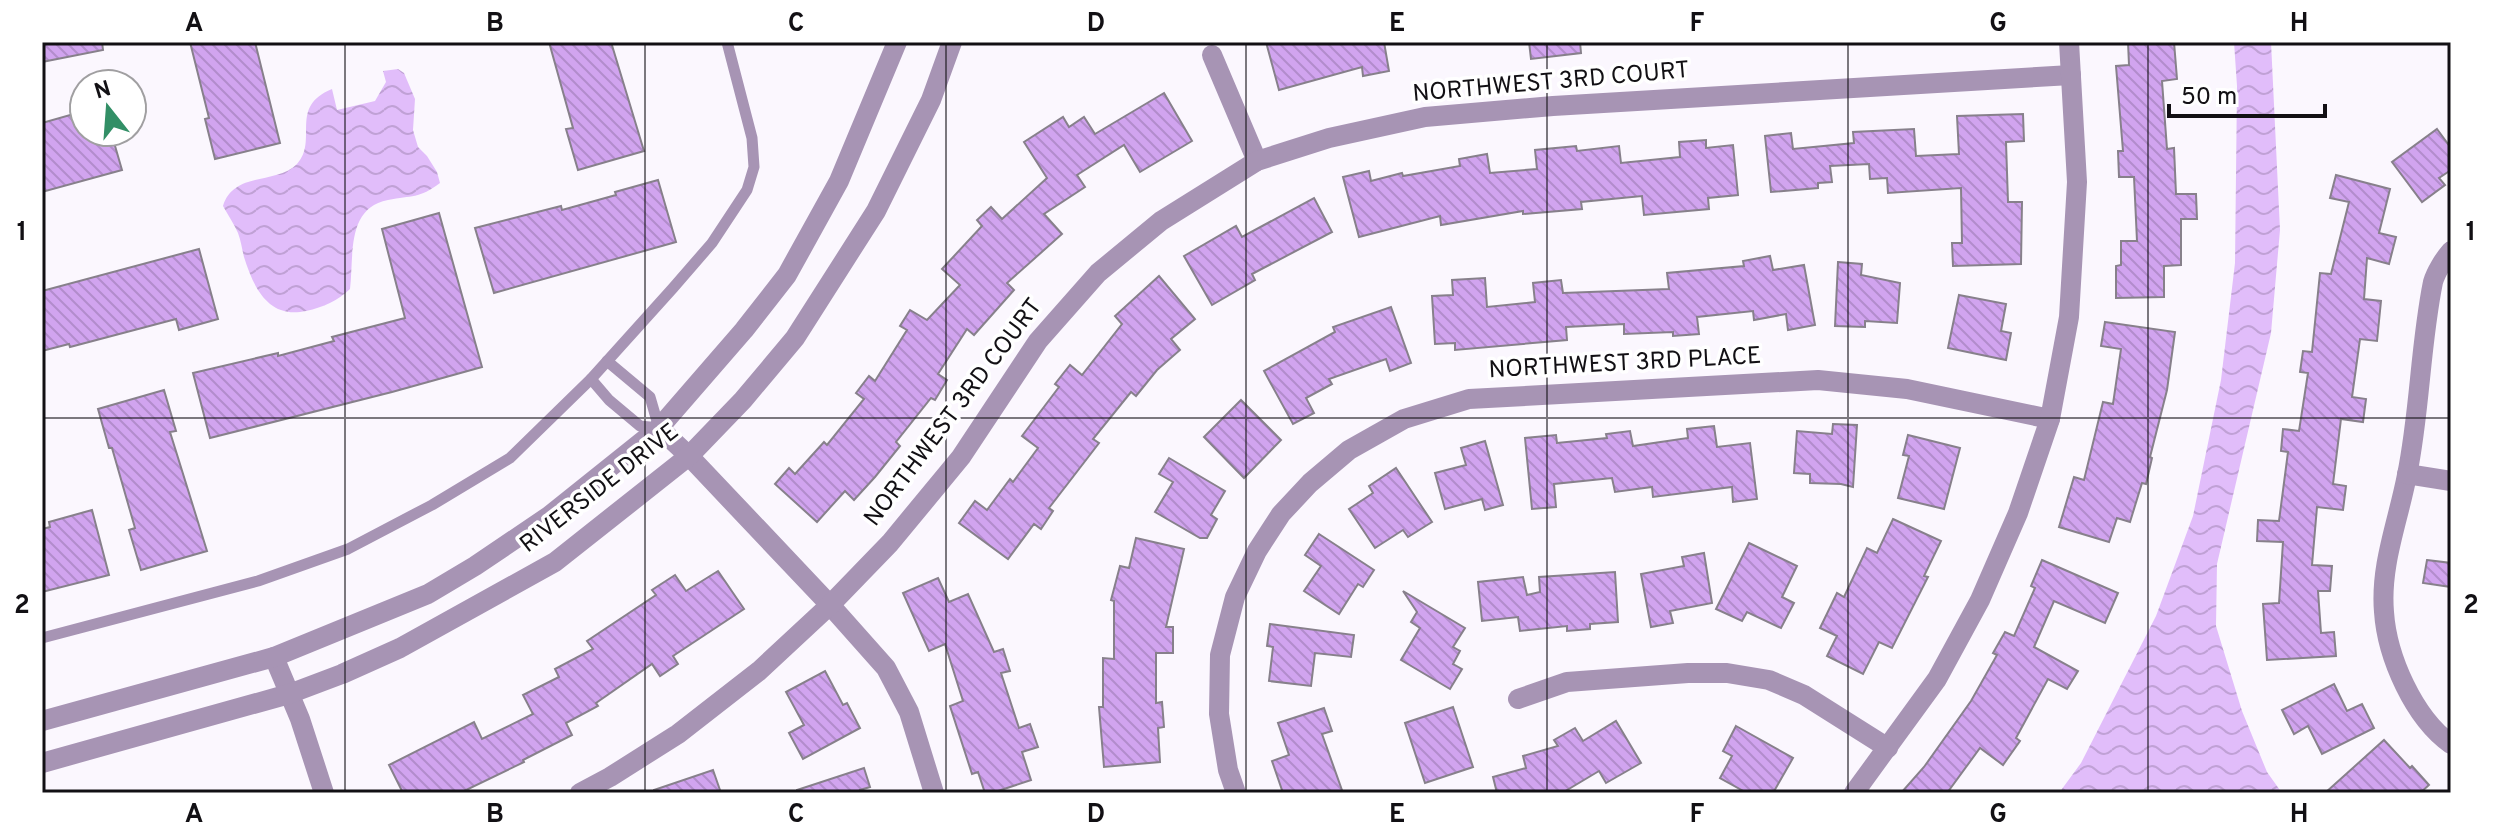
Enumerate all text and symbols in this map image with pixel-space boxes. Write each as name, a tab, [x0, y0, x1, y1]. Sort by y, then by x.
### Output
text: A	[185, 8, 203, 41]
text: B	[486, 8, 504, 41]
text: C	[788, 8, 804, 41]
text: D	[1087, 8, 1105, 41]
text: E	[1389, 8, 1405, 41]
text: F	[1690, 8, 1705, 41]
text: G	[1989, 8, 2007, 41]
text: H	[2290, 8, 2308, 41]
street label: NORTHWEST 3RD COURT	[1411, 56, 1691, 110]
north arrow	[68, 68, 148, 148]
scale bar	[2169, 68, 2325, 118]
text: N	[91, 76, 114, 106]
text: 50 m	[2181, 83, 2237, 113]
text: 1	[17, 217, 27, 250]
text: 1	[2466, 217, 2476, 250]
street label: NORTHWEST 3RD COURT	[858, 293, 1050, 533]
street label: NORTHWEST 3RD PLACE	[1488, 342, 1762, 386]
street label: RIVERSIDE DRIVE	[515, 418, 685, 560]
text: 2	[14, 590, 30, 623]
text: 2	[2463, 590, 2479, 623]
text: A	[185, 799, 203, 832]
text: B	[486, 799, 504, 832]
text: C	[788, 799, 804, 832]
text: D	[1087, 799, 1105, 832]
text: E	[1389, 799, 1405, 832]
text: F	[1690, 799, 1705, 832]
text: G	[1989, 799, 2007, 832]
text: H	[2290, 799, 2308, 832]

